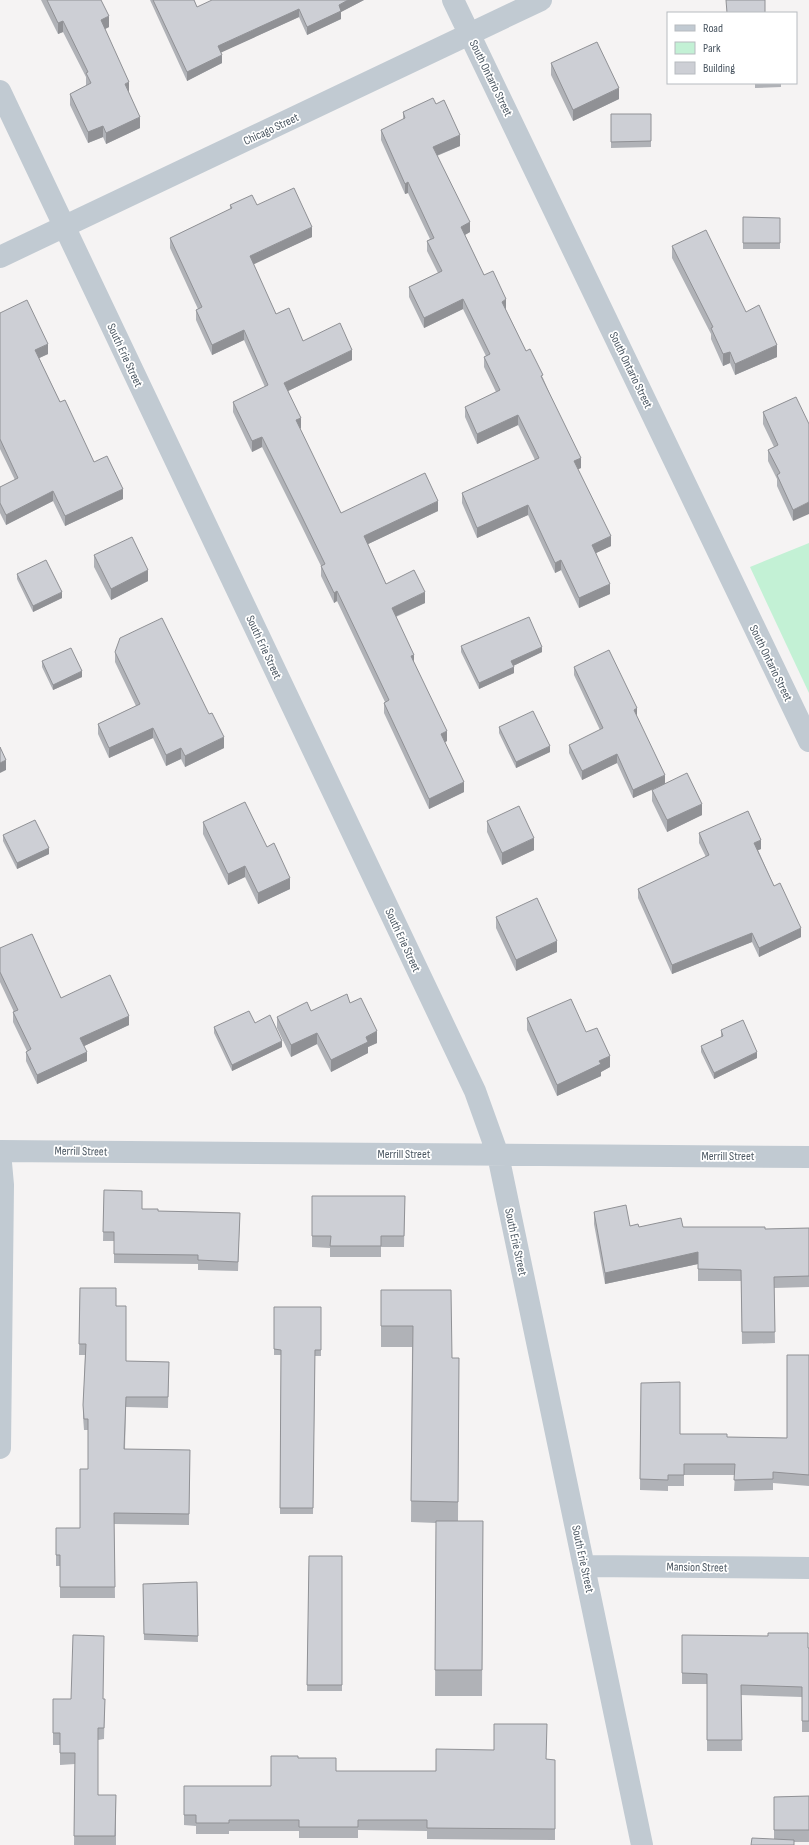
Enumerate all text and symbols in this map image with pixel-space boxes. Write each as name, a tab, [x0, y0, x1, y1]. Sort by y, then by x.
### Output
legend	[667, 12, 797, 84]
text: Road	[703, 21, 723, 36]
street label: South Ontario Street	[466, 38, 516, 119]
text: Park	[703, 41, 721, 56]
text: Building	[703, 61, 735, 76]
street label: Chicago Street	[241, 110, 302, 149]
street label: South Erie Street	[103, 321, 146, 390]
street label: South Ontario Street	[606, 330, 656, 411]
street label: South Erie Street	[242, 613, 285, 682]
street label: South Ontario Street	[746, 623, 796, 704]
street label: South Erie Street	[381, 906, 424, 975]
street label: Merrill Street	[54, 1144, 108, 1159]
street label: Merrill Street	[378, 1147, 431, 1162]
street label: Merrill Street	[702, 1149, 755, 1164]
street label: South Erie Street	[501, 1207, 530, 1277]
street label: South Erie Street	[568, 1524, 597, 1594]
street label: Mansion Street	[666, 1559, 728, 1576]

